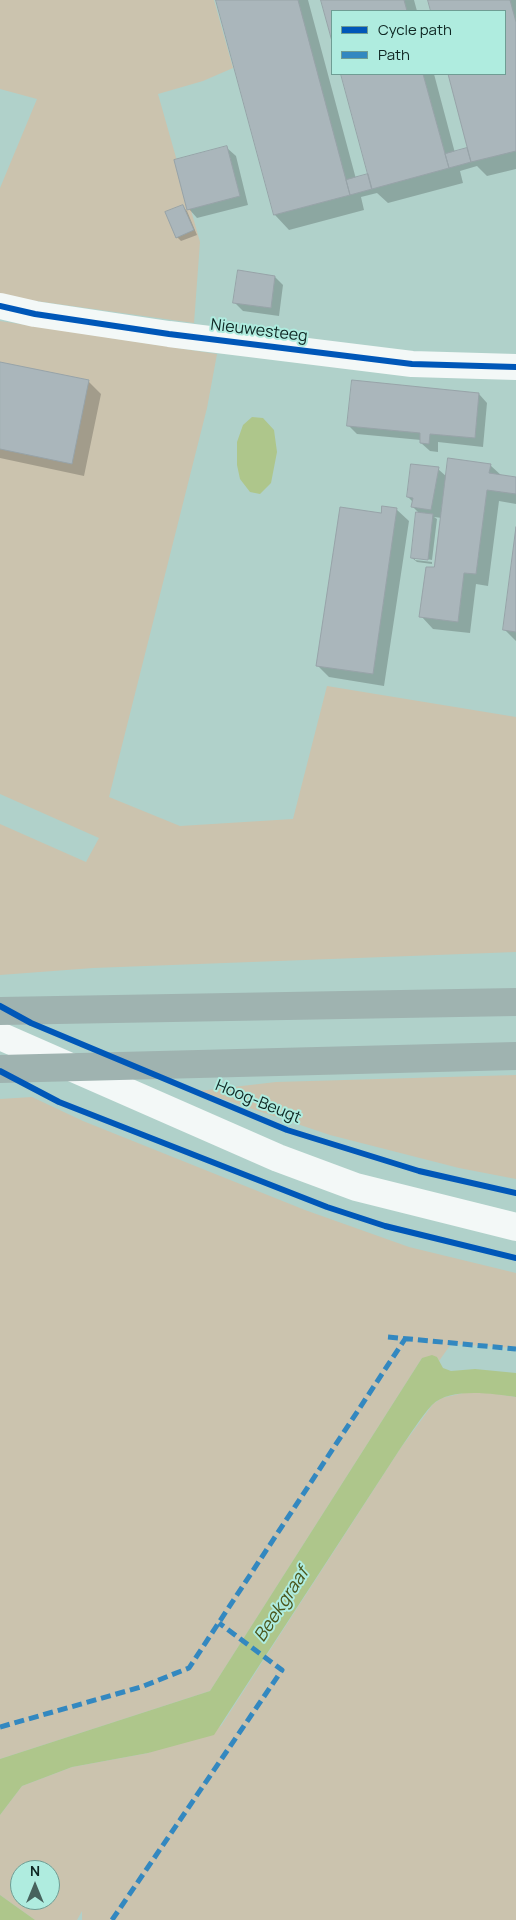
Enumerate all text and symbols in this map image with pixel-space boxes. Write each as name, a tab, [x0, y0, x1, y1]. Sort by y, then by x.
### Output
legend	[331, 10, 506, 75]
text: Cycle path	[378, 19, 452, 40]
text: Path	[378, 44, 410, 65]
street label: Nieuwesteeg	[209, 316, 309, 346]
street label: Hoog-Beugt	[212, 1076, 304, 1128]
water label: Beekgraaf	[250, 1564, 314, 1646]
north arrow	[10, 1860, 60, 1910]
text: N	[30, 1861, 40, 1880]

